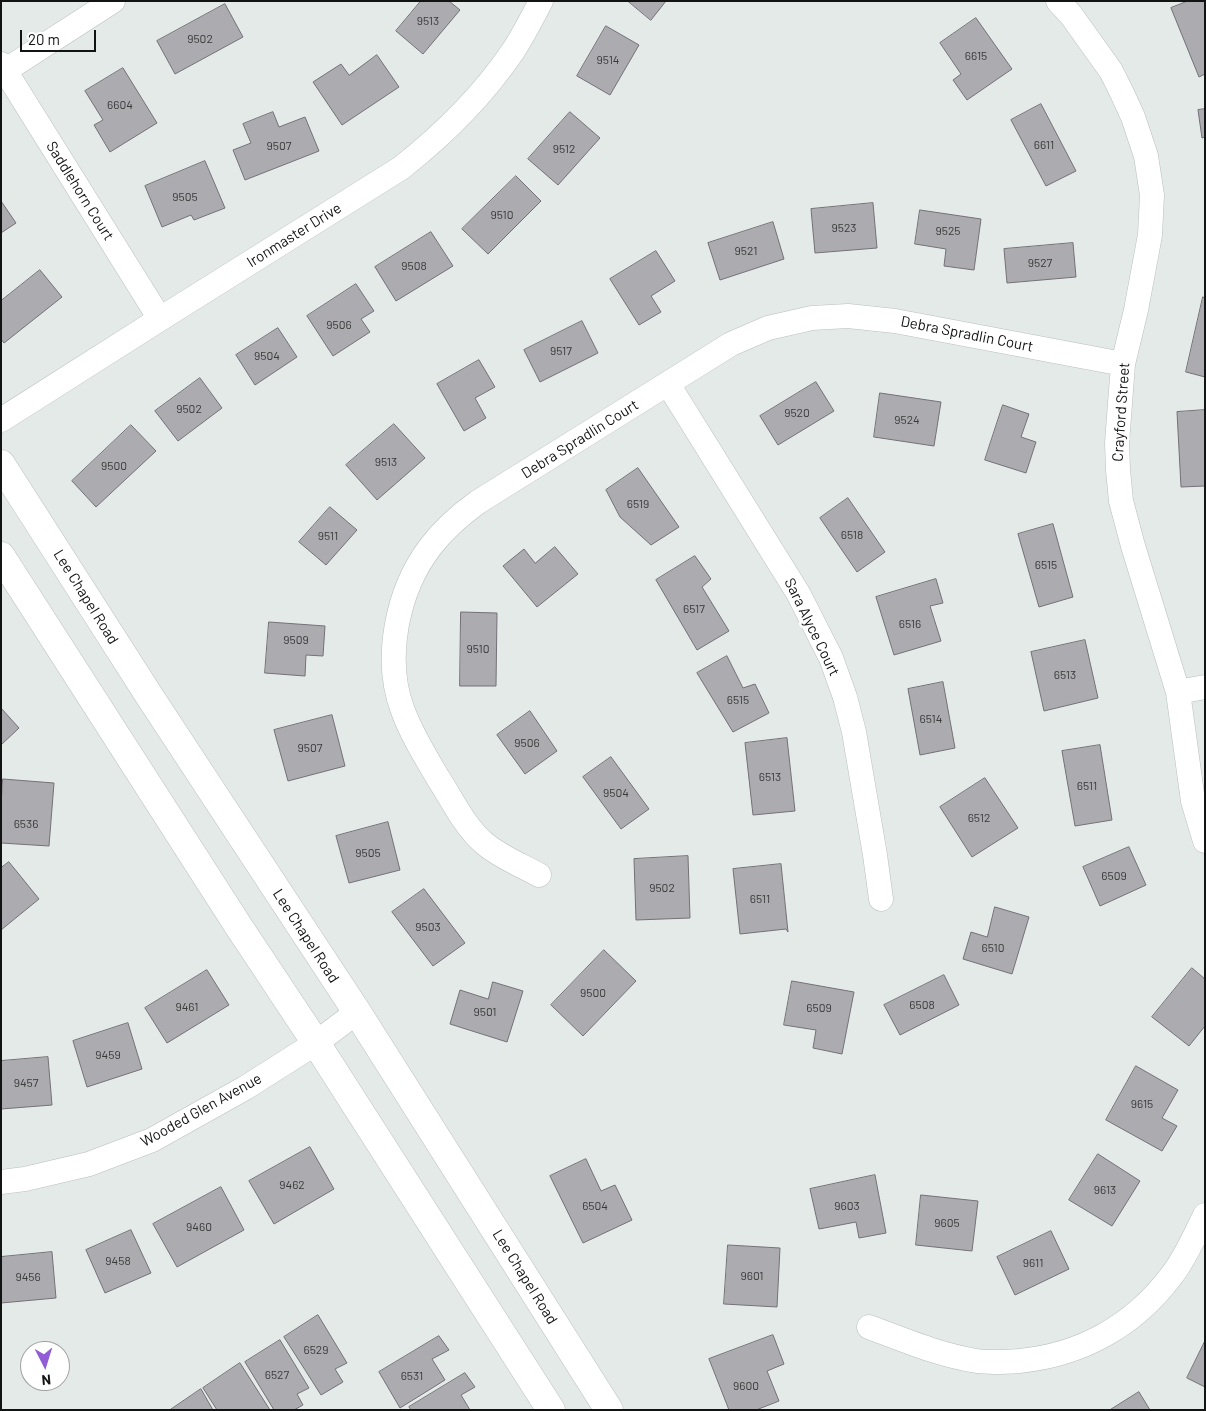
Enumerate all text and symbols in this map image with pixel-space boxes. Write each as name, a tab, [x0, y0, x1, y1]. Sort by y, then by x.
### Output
house number: 9513	[417, 14, 439, 28]
scale bar	[22, 20, 99, 52]
text: 20 m	[28, 30, 60, 48]
house number: 9502	[187, 32, 213, 46]
house number: 6615	[965, 49, 987, 63]
house number: 9514	[597, 53, 619, 67]
house number: 6604	[107, 98, 133, 112]
street label: Saddlehorn Court	[42, 138, 118, 244]
house number: 6611	[1034, 138, 1054, 152]
house number: 9507	[267, 139, 291, 153]
house number: 9512	[553, 142, 575, 156]
house number: 9505	[172, 190, 198, 204]
street label: Ironmaster Drive	[243, 199, 345, 271]
house number: 9510	[490, 208, 514, 222]
house number: 9523	[832, 221, 856, 235]
house number: 9525	[935, 224, 961, 238]
house number: 9521	[735, 244, 757, 258]
house number: 9527	[1028, 256, 1052, 270]
house number: 9508	[401, 259, 427, 273]
street label: Debra Spradlin Court	[899, 312, 1035, 356]
house number: 9506	[326, 318, 352, 332]
house number: 9517	[550, 344, 572, 358]
house number: 9504	[254, 349, 280, 363]
street label: Crayford Street	[1109, 362, 1133, 462]
street label: Debra Spradlin Court	[518, 396, 642, 482]
house number: 9502	[176, 402, 202, 416]
house number: 9520	[784, 406, 810, 420]
house number: 9524	[894, 413, 920, 427]
house number: 9513	[375, 455, 397, 469]
house number: 9500	[101, 459, 127, 473]
house number: 6519	[627, 497, 649, 511]
house number: 6518	[841, 528, 863, 542]
house number: 9511	[318, 529, 338, 543]
street label: Lee Chapel Road	[50, 546, 122, 648]
house number: 6515	[1035, 558, 1057, 572]
street label: Sara Alyce Court	[780, 575, 844, 679]
house number: 6517	[683, 602, 705, 616]
house number: 6516	[899, 617, 921, 631]
house number: 9509	[283, 633, 309, 647]
house number: 9510	[466, 642, 490, 656]
house number: 6513	[1054, 668, 1076, 682]
house number: 6515	[727, 693, 749, 707]
house number: 6514	[920, 712, 942, 726]
house number: 9506	[514, 736, 540, 750]
house number: 9507	[298, 741, 322, 755]
house number: 6513	[759, 770, 781, 784]
house number: 6511	[1077, 779, 1097, 793]
house number: 9504	[603, 786, 629, 800]
house number: 6512	[968, 811, 990, 825]
house number: 6536	[14, 817, 38, 831]
house number: 9505	[355, 846, 381, 860]
house number: 6509	[1101, 869, 1127, 883]
house number: 9502	[649, 881, 675, 895]
street label: Lee Chapel Road	[269, 886, 343, 986]
house number: 6511	[750, 892, 770, 906]
house number: 9503	[415, 920, 441, 934]
house number: 6510	[982, 941, 1004, 955]
house number: 9500	[580, 986, 606, 1000]
house number: 6508	[909, 998, 935, 1012]
house number: 9461	[175, 1000, 199, 1014]
house number: 6509	[806, 1001, 832, 1015]
house number: 9501	[473, 1005, 497, 1019]
house number: 9459	[95, 1048, 121, 1062]
street label: Wooded Glen Avenue	[137, 1069, 265, 1151]
house number: 9457	[14, 1076, 38, 1090]
house number: 9615	[1131, 1097, 1153, 1111]
house number: 9462	[279, 1178, 305, 1192]
house number: 9613	[1094, 1183, 1116, 1197]
house number: 6504	[582, 1199, 608, 1213]
house number: 9603	[834, 1199, 860, 1213]
house number: 9605	[934, 1216, 960, 1230]
house number: 9460	[186, 1220, 212, 1234]
street label: Lee Chapel Road	[489, 1226, 561, 1328]
house number: 9458	[105, 1254, 131, 1268]
house number: 9611	[1023, 1256, 1043, 1270]
house number: 9601	[740, 1269, 764, 1283]
house number: 9456	[15, 1270, 41, 1284]
north arrow	[20, 1341, 70, 1391]
house number: 6529	[303, 1343, 329, 1357]
house number: 6527	[265, 1368, 289, 1382]
house number: 6531	[401, 1369, 423, 1383]
text: N	[41, 1372, 52, 1389]
house number: 9600	[733, 1379, 759, 1393]

